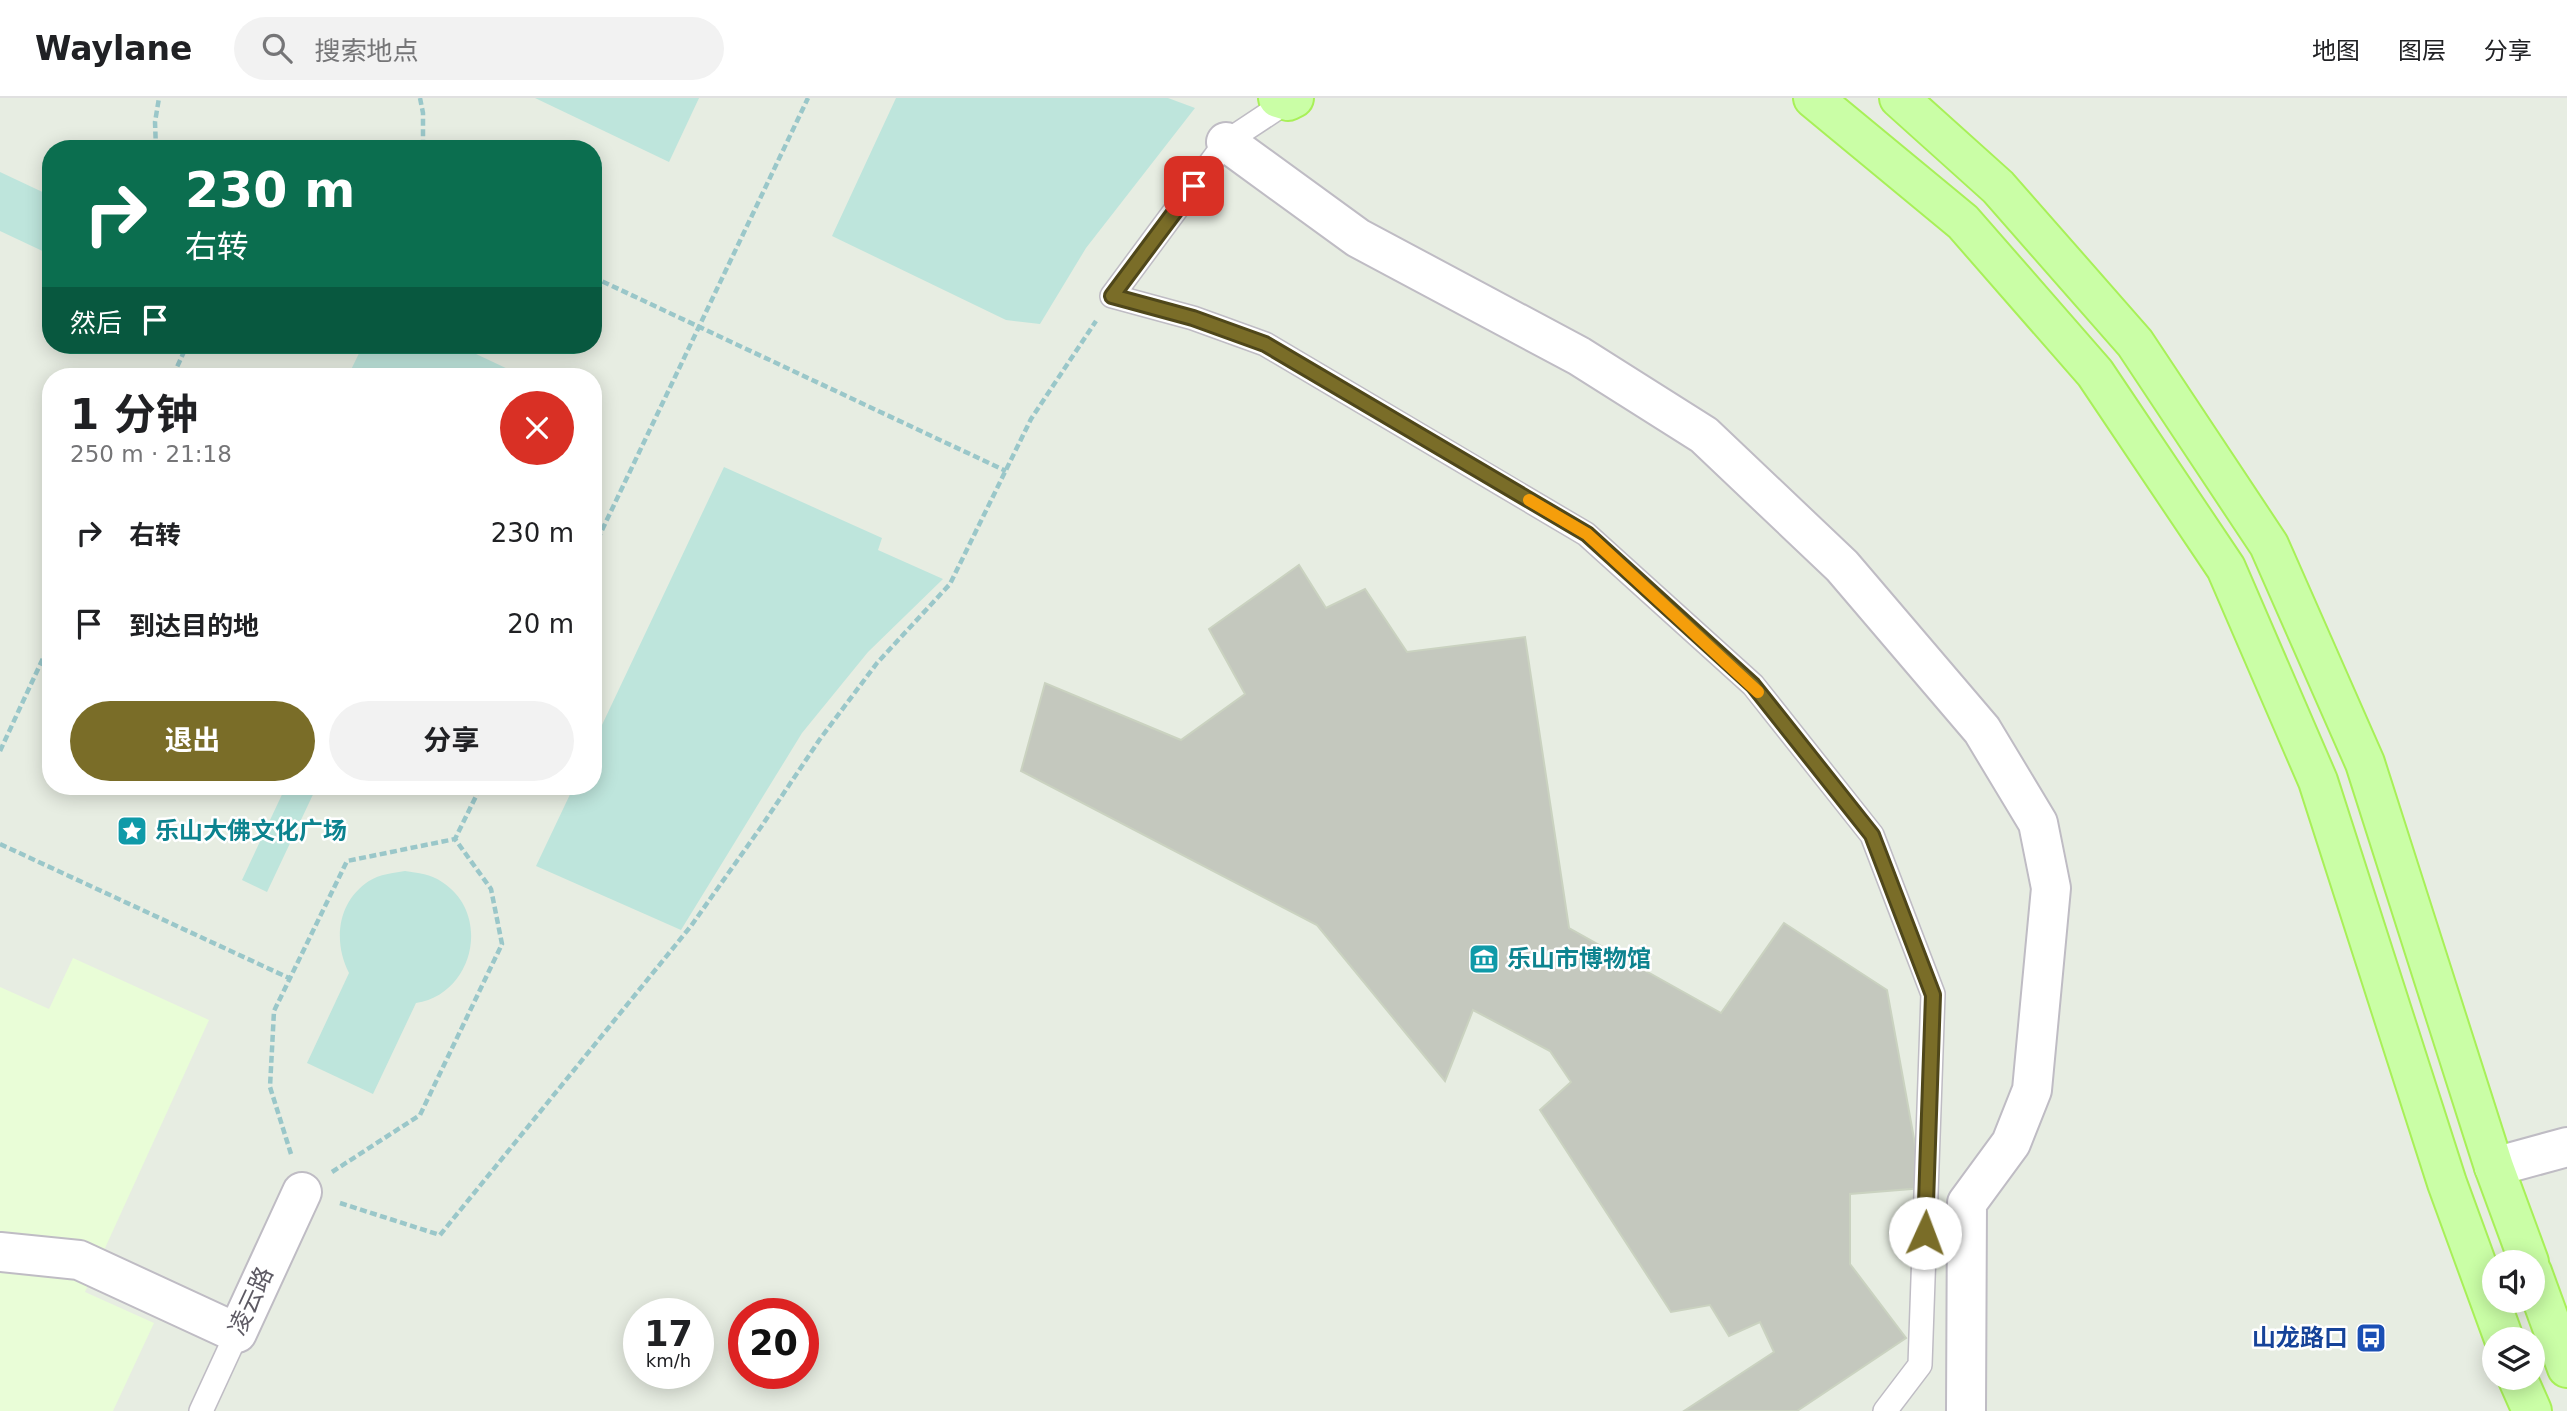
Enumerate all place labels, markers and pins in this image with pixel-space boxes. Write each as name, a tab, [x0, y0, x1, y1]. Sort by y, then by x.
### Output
pin	[1164, 156, 1224, 216]
place icon: 乐山大佛文化广场	[115, 814, 149, 848]
place label: 乐山大佛文化广场	[155, 817, 347, 845]
museum icon: 乐山市博物馆	[1467, 942, 1501, 976]
place label: 乐山市博物馆	[1507, 945, 1651, 973]
bus stop icon: 山龙路口	[2354, 1321, 2388, 1355]
place label: 山龙路口	[2252, 1324, 2348, 1352]

